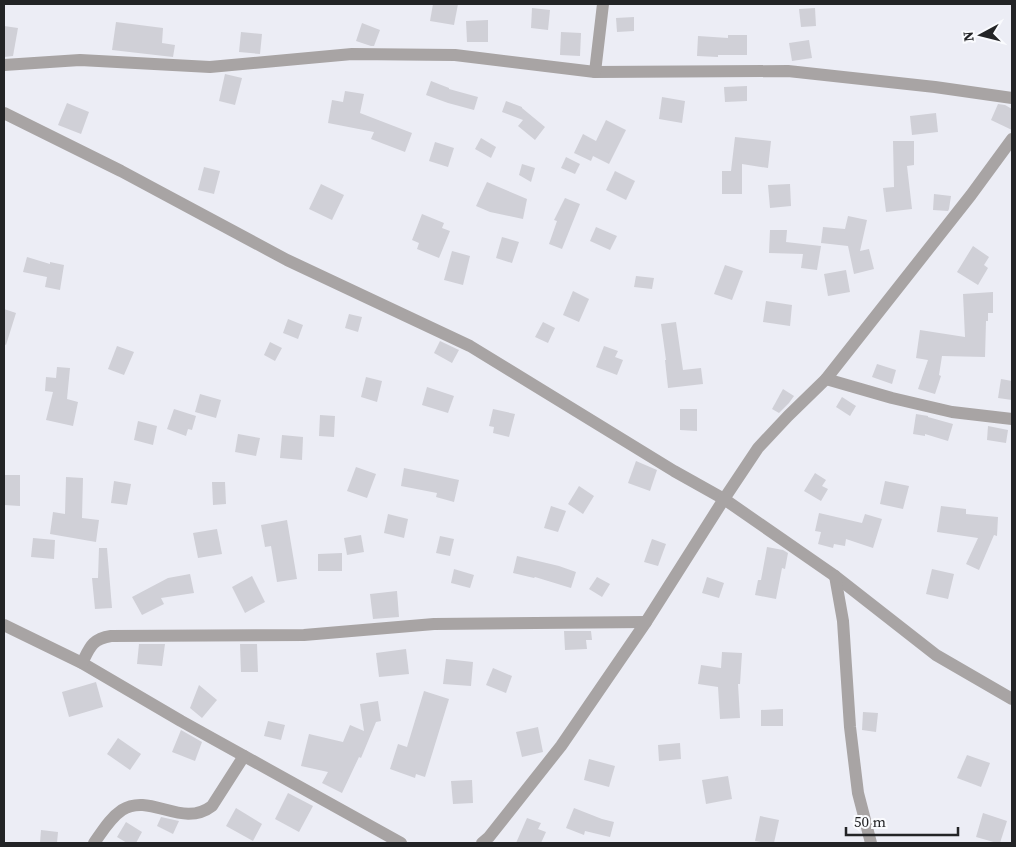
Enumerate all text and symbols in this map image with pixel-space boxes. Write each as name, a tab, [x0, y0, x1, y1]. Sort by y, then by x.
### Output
north arrow	[956, 10, 1006, 60]
text: N	[958, 30, 979, 43]
scale bar	[846, 804, 958, 836]
text: 50 m	[854, 811, 886, 832]

